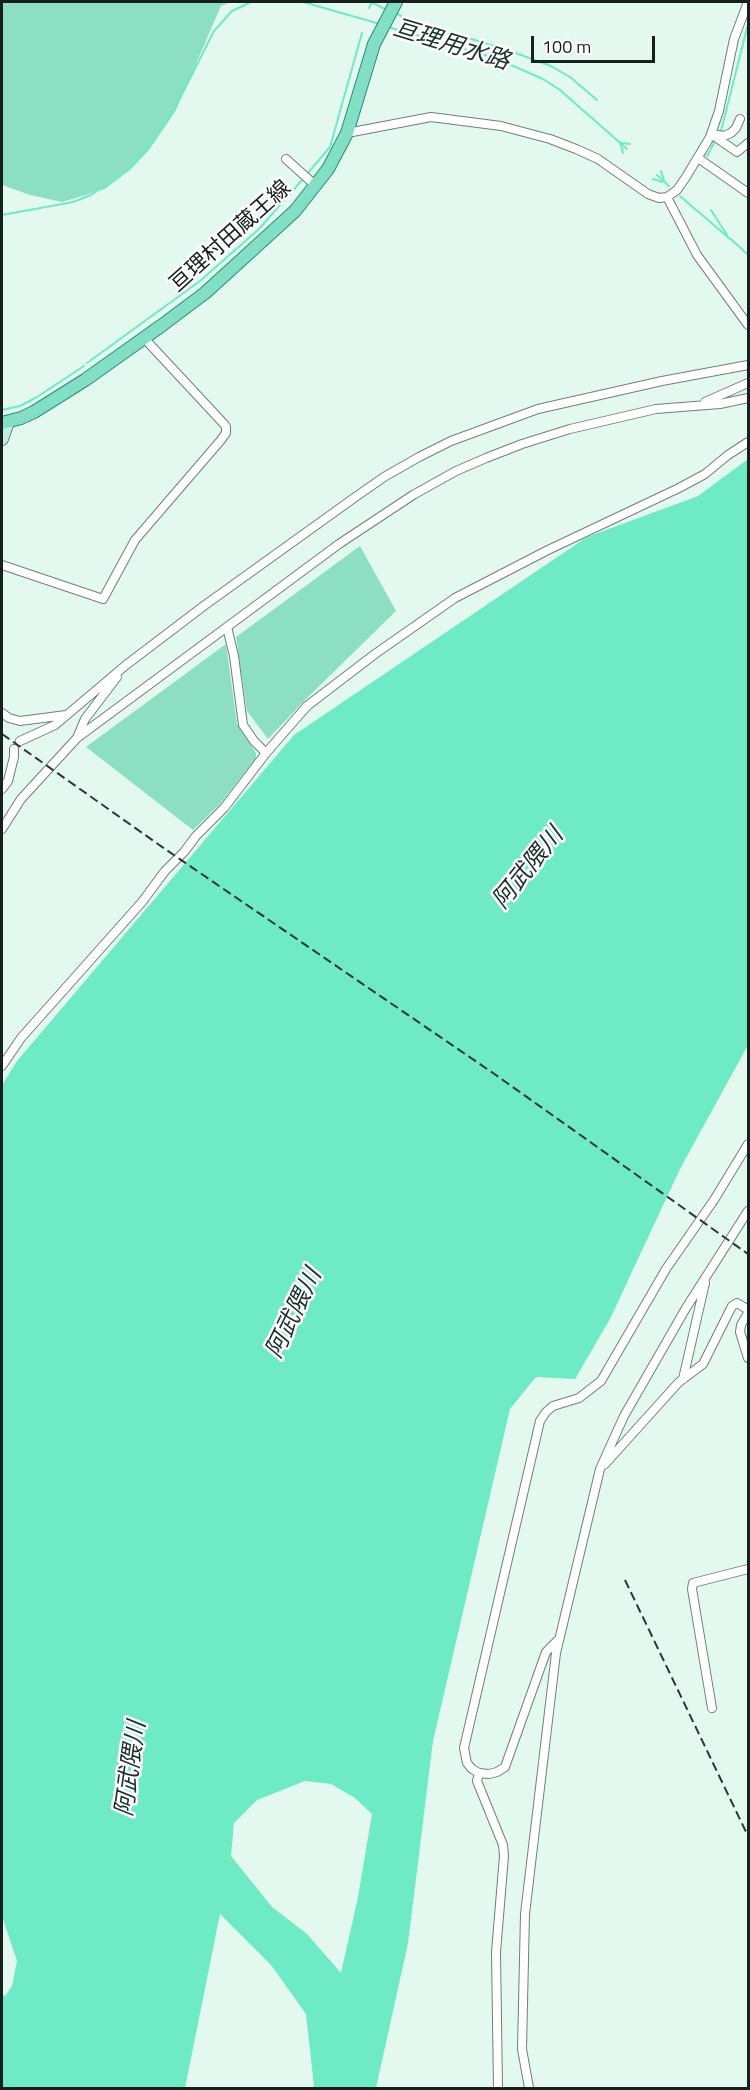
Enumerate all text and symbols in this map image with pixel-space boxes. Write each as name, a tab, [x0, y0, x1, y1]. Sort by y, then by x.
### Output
water label: 亘理用水路	[389, 15, 513, 77]
scale bar	[534, 24, 658, 62]
text: 100 m	[542, 33, 591, 60]
street label: 亘理村田蔵王線	[165, 176, 297, 298]
water label: 阿武隈川	[488, 823, 570, 915]
water label: 阿武隈川	[261, 1265, 329, 1363]
water label: 阿武隈川	[111, 1719, 153, 1819]

